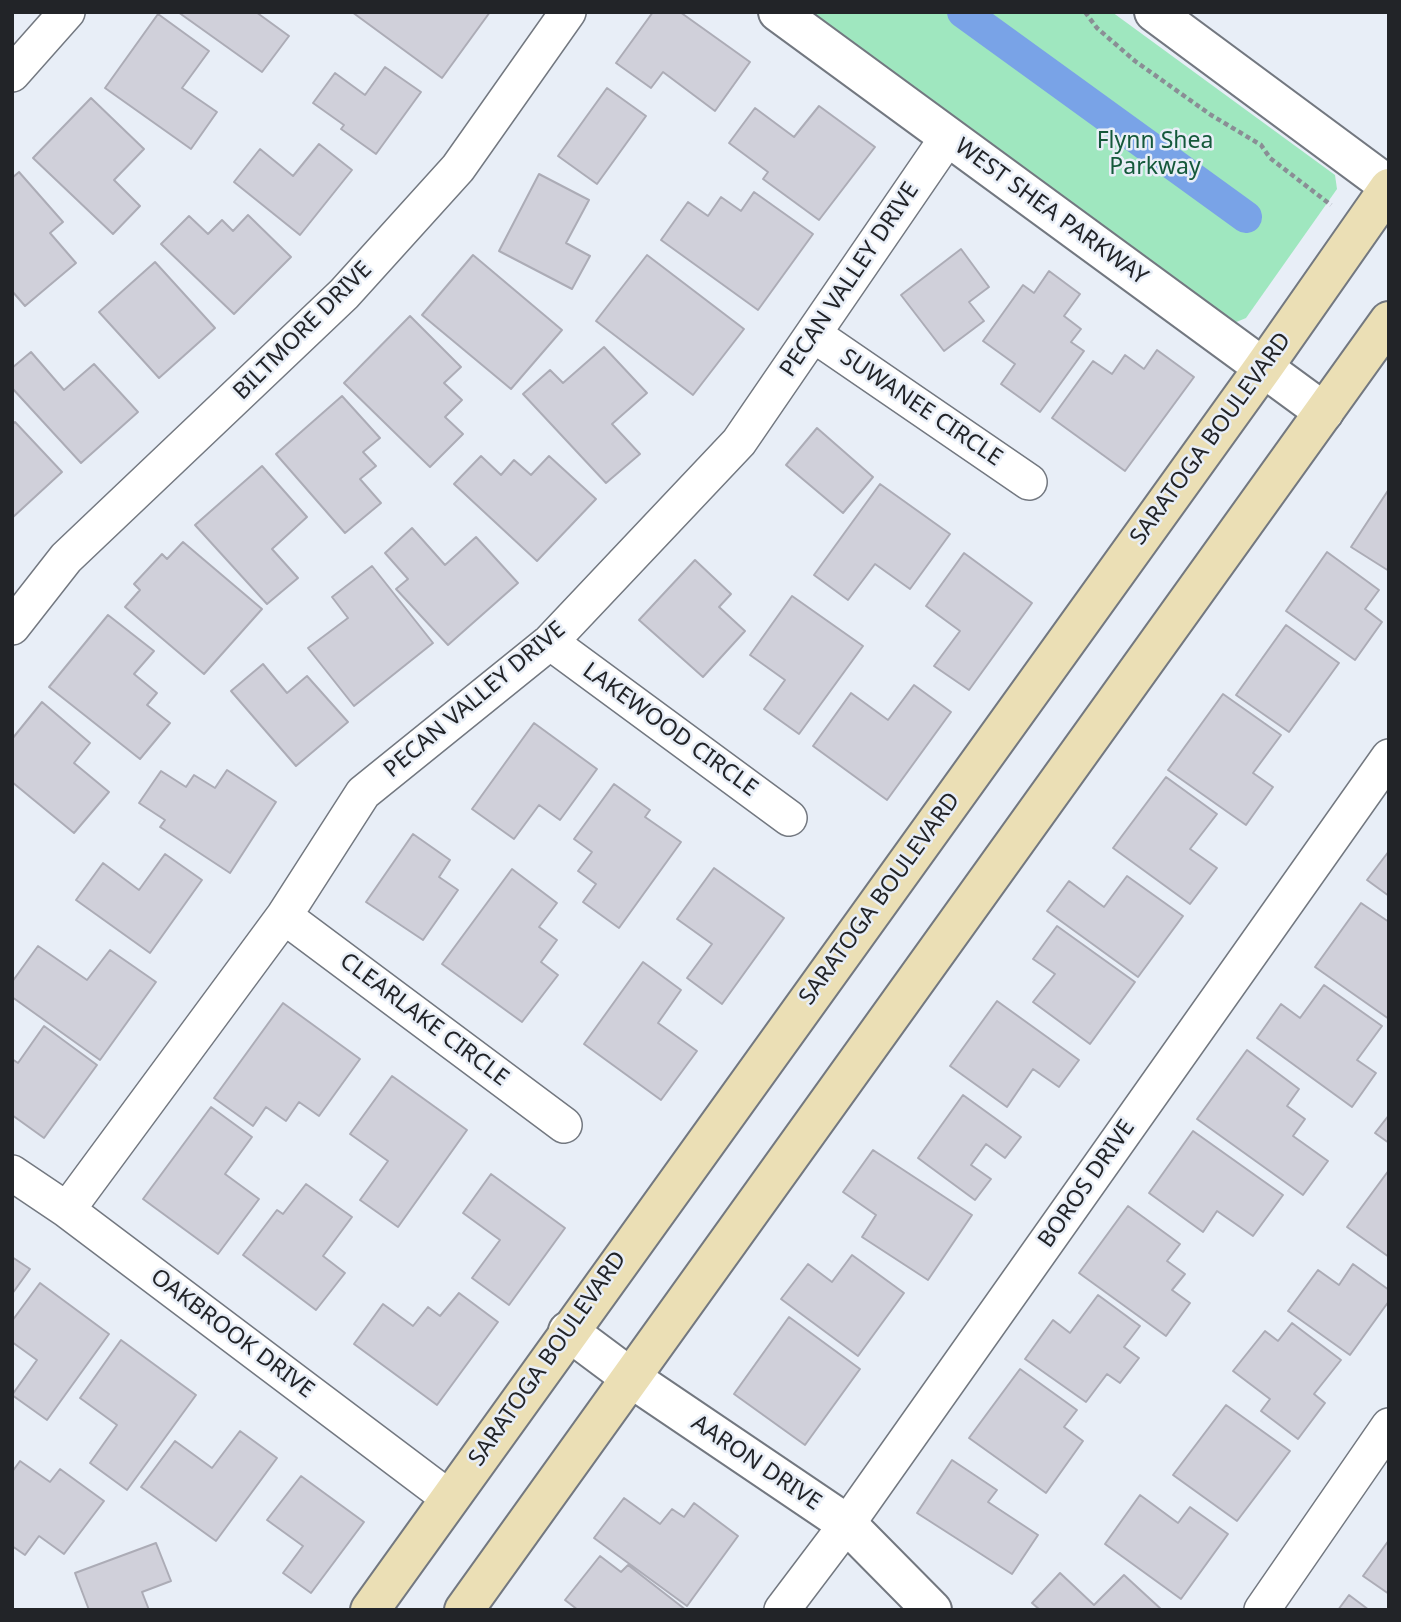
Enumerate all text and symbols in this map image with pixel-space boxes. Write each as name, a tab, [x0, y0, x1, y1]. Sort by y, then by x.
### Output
park label: Flynn Shea Parkway	[1097, 127, 1213, 181]
street label: WEST SHEA PARKWAY	[949, 133, 1153, 291]
street label: PECAN VALLEY DRIVE	[775, 178, 925, 382]
street label: BILTMORE DRIVE	[228, 256, 378, 406]
street label: SARATOGA BOULEVARD	[1125, 327, 1297, 551]
street label: SUWANEE CIRCLE	[835, 344, 1007, 472]
street label: PECAN VALLEY DRIVE	[379, 616, 571, 784]
street label: LAKEWOOD CIRCLE	[577, 657, 763, 803]
street label: SARATOGA BOULEVARD	[794, 787, 966, 1011]
street label: CLEARLAKE CIRCLE	[334, 948, 514, 1092]
street label: BOROS DRIVE	[1033, 1115, 1141, 1253]
street label: SARATOGA BOULEVARD	[463, 1246, 633, 1472]
street label: OAKBROOK DRIVE	[145, 1264, 319, 1404]
street label: AARON DRIVE	[686, 1409, 826, 1517]

